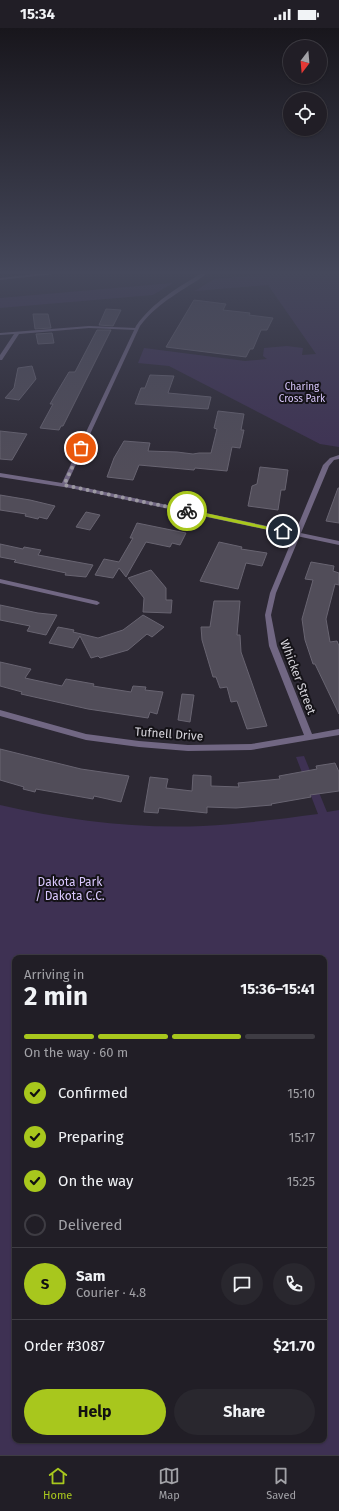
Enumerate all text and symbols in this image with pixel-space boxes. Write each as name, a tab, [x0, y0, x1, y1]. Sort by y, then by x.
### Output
text: 15:34	[20, 5, 55, 23]
north arrow	[283, 40, 327, 84]
map controls	[283, 40, 327, 136]
button: locate	[283, 92, 327, 136]
park label: Charing Cross Park	[279, 381, 326, 405]
pin	[64, 431, 98, 465]
icon: bag	[70, 437, 92, 459]
courier	[167, 491, 207, 531]
icon: bike	[176, 500, 198, 522]
pin	[266, 514, 300, 548]
icon: home	[272, 520, 294, 542]
street label: Whicker Street	[277, 638, 319, 717]
street label: Tufnell Drive	[134, 725, 204, 743]
park label: Dakota Park / Dakota C.C.	[35, 875, 105, 903]
text: Arriving in	[24, 967, 84, 982]
text: 15:36–15:41	[240, 980, 315, 998]
text: 2 min	[24, 981, 88, 1012]
text: On the way · 60 m	[24, 1045, 128, 1060]
icon: check	[24, 1082, 46, 1104]
text: Confirmed	[58, 1084, 128, 1102]
text: 15:10	[287, 1086, 315, 1101]
icon: check	[24, 1126, 46, 1148]
text: Preparing	[58, 1128, 123, 1146]
text: 15:17	[289, 1130, 315, 1145]
icon: check	[24, 1170, 46, 1192]
text: On the way	[58, 1172, 133, 1190]
text: 15:25	[287, 1174, 315, 1189]
text: Delivered	[58, 1216, 122, 1234]
button: chat	[221, 1263, 263, 1305]
button: phone	[273, 1263, 315, 1305]
text: Sam	[76, 1267, 105, 1285]
text: S	[41, 1275, 49, 1293]
text: Courier · 4.8	[76, 1285, 146, 1300]
text: Order #3087	[24, 1337, 105, 1355]
text: $21.70	[273, 1337, 315, 1355]
button: Help	[24, 1389, 166, 1435]
button: Share	[174, 1389, 315, 1435]
tab: Home	[43, 1465, 72, 1502]
tab: Map	[158, 1465, 180, 1502]
tab: Saved	[266, 1465, 296, 1502]

